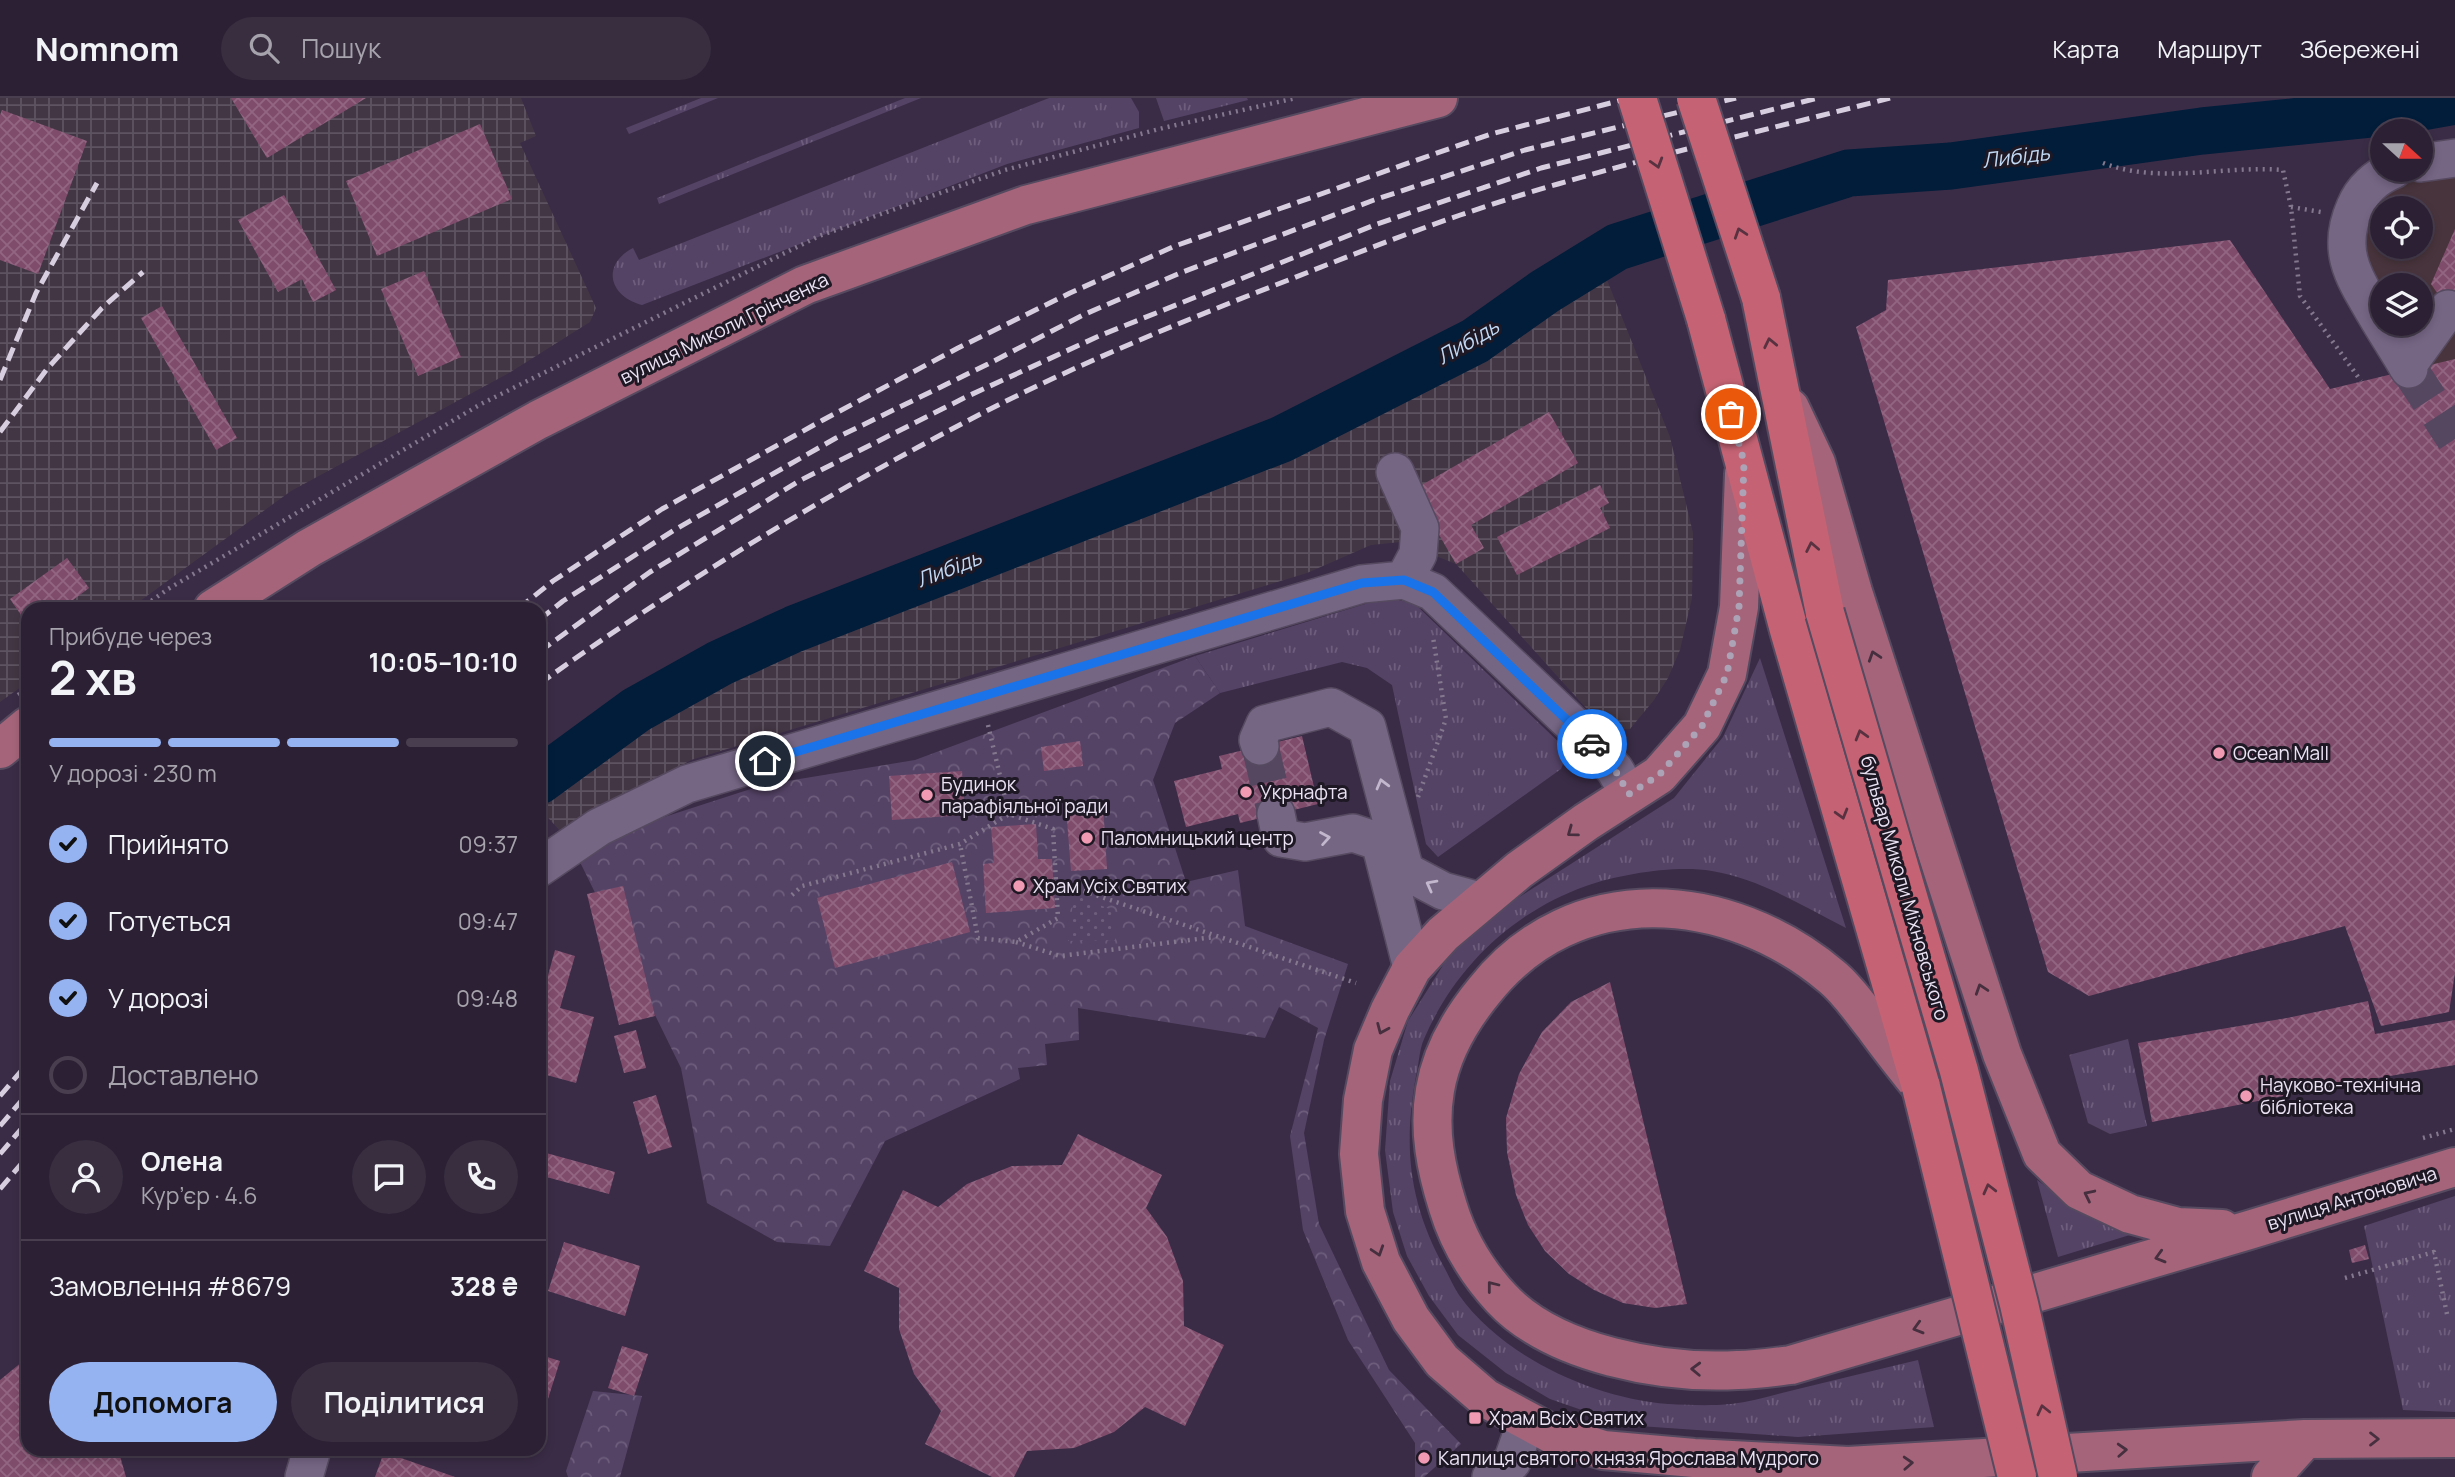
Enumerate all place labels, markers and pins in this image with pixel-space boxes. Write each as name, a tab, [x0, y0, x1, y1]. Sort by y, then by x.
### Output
pin	[1701, 384, 1761, 444]
pin	[735, 731, 795, 791]
place label: Ocean Mall	[2233, 740, 2329, 766]
marker: Ocean Mall	[2211, 745, 2227, 761]
place label: Будинок парафіяльної ради	[941, 771, 1108, 819]
place label: Укрнафта	[1260, 779, 1348, 805]
marker: Укрнафта	[1238, 784, 1254, 800]
marker: Будинок парафіяльної ради	[919, 787, 935, 803]
place label: Паломницький центр	[1101, 825, 1294, 851]
marker: Паломницький центр	[1079, 830, 1095, 846]
place label: Храм Усіх Святих	[1033, 873, 1187, 899]
marker: Храм Усіх Святих	[1011, 878, 1027, 894]
place label: Науково-технічна бібліотека	[2260, 1072, 2421, 1120]
marker: Науково-технічна бібліотека	[2238, 1088, 2254, 1104]
place label: Храм Всіх Святих	[1489, 1405, 1644, 1431]
marker: Храм Всіх Святих	[1467, 1410, 1483, 1426]
place label: Каплиця святого князя Ярослава Мудрого	[1438, 1445, 1819, 1471]
marker: Каплиця святого князя Ярослава Мудрого	[1416, 1450, 1432, 1466]

